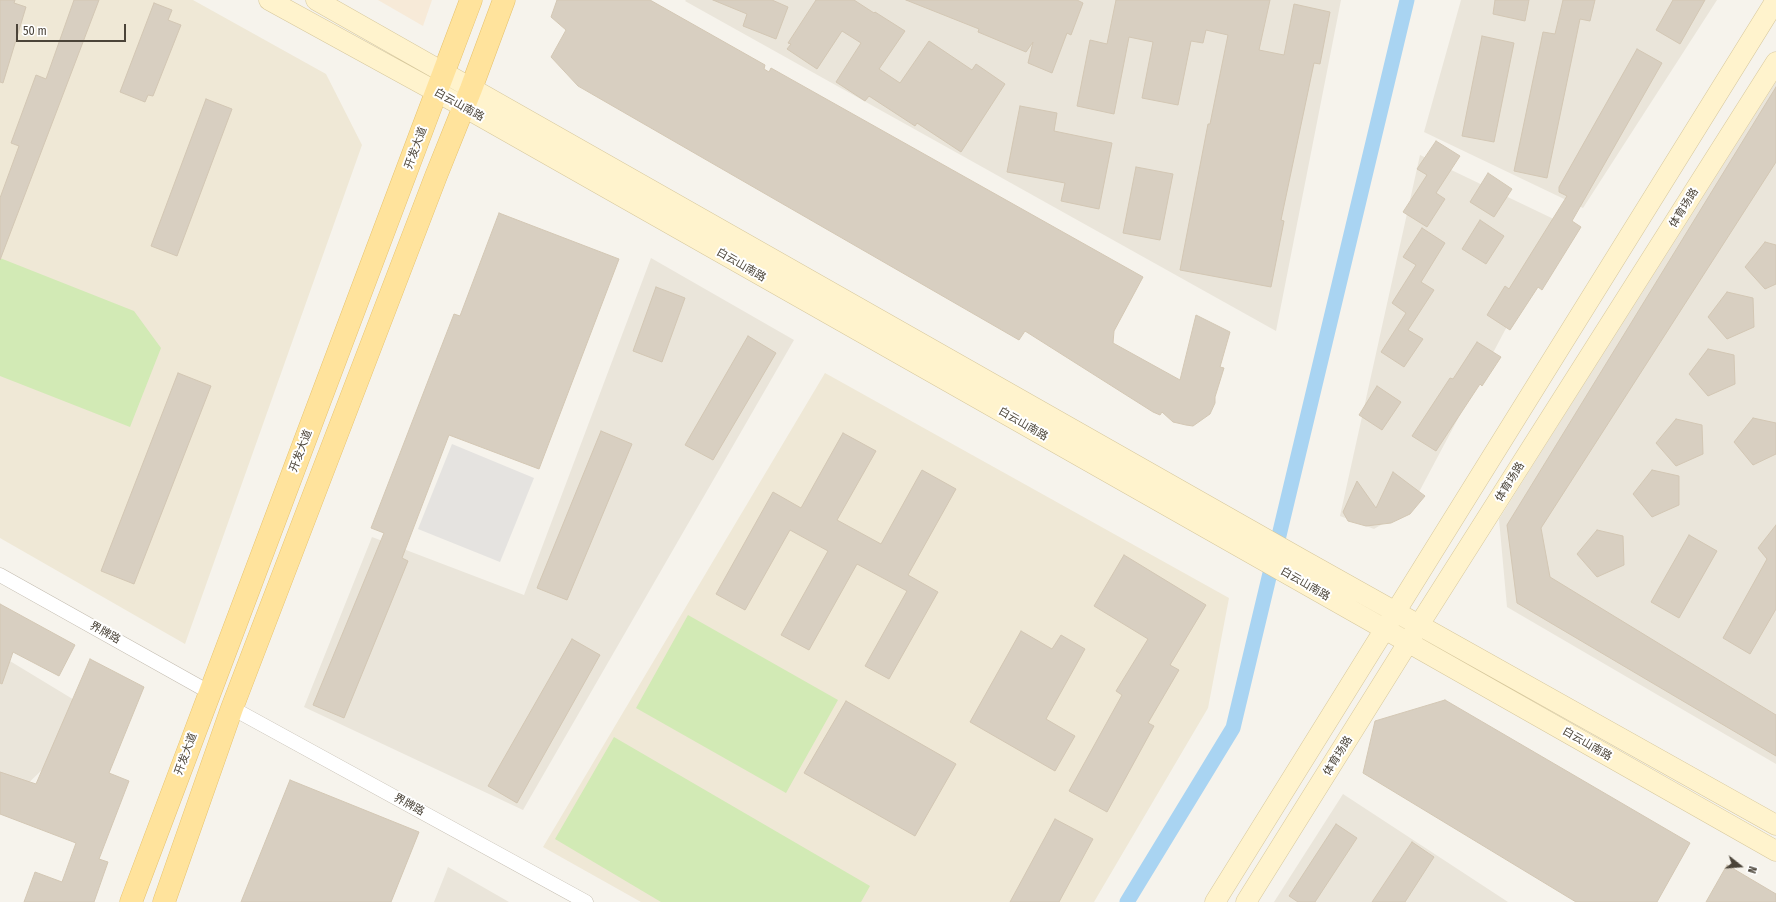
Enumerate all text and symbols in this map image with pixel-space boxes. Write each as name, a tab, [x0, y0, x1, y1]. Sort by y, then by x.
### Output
scale bar	[18, 16, 128, 42]
text: 50 m	[23, 24, 47, 38]
street label: 白云山南路	[432, 86, 486, 124]
street label: 开发大道	[402, 125, 430, 171]
street label: 体育场路	[1667, 186, 1701, 230]
street label: 白云山南路	[714, 246, 768, 284]
street label: 白云山南路	[996, 405, 1050, 443]
street label: 开发大道	[287, 428, 315, 474]
street label: 体育场路	[1493, 460, 1527, 504]
street label: 白云山南路	[1278, 565, 1332, 603]
street label: 界牌路	[87, 619, 123, 647]
street label: 白云山南路	[1560, 725, 1614, 763]
street label: 开发大道	[172, 731, 200, 777]
street label: 体育场路	[1321, 734, 1355, 778]
street label: 界牌路	[391, 791, 427, 819]
north arrow	[1720, 846, 1760, 886]
text: N	[1745, 865, 1759, 875]

